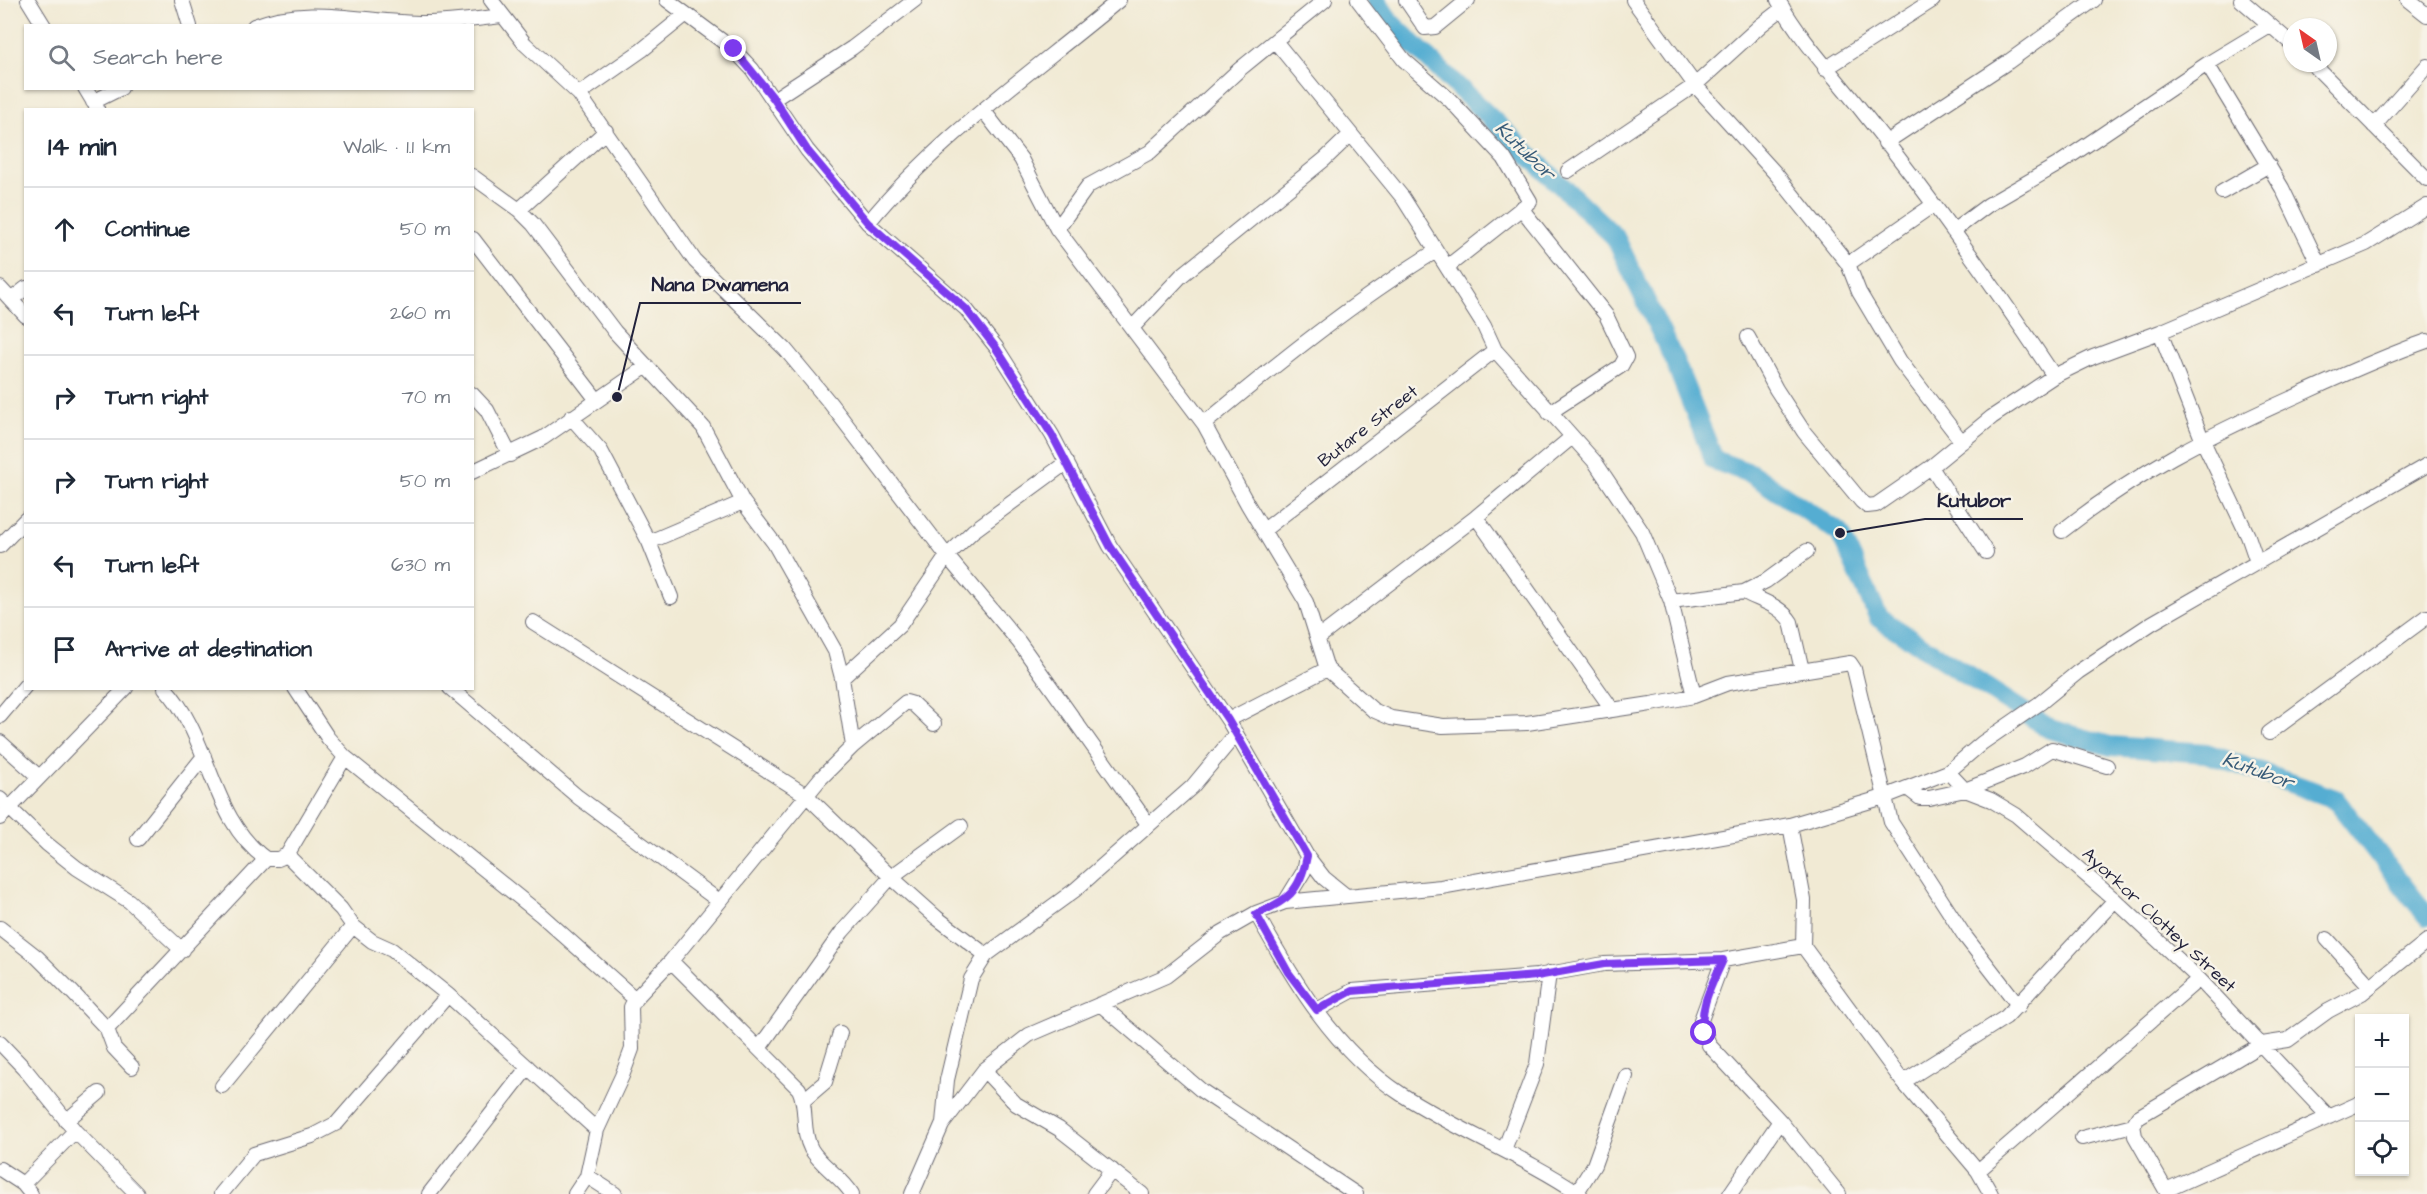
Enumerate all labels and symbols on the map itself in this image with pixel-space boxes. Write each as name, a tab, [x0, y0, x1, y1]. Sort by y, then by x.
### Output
north arrow	[2283, 18, 2337, 72]
route end	[720, 35, 746, 61]
water label: Kutubor	[1489, 115, 1563, 188]
callout: Nana Dwamena	[640, 265, 801, 303]
text: Nana Dwamena	[652, 271, 789, 299]
street label: Butare Street	[1313, 379, 1424, 473]
callout: Kutubor	[1925, 481, 2023, 519]
text: Kutubor	[1937, 487, 2012, 515]
water label: Kutubor	[2218, 745, 2299, 797]
street label: Ayorkor Clottey Street	[2076, 842, 2242, 999]
route start	[1690, 1019, 1716, 1045]

